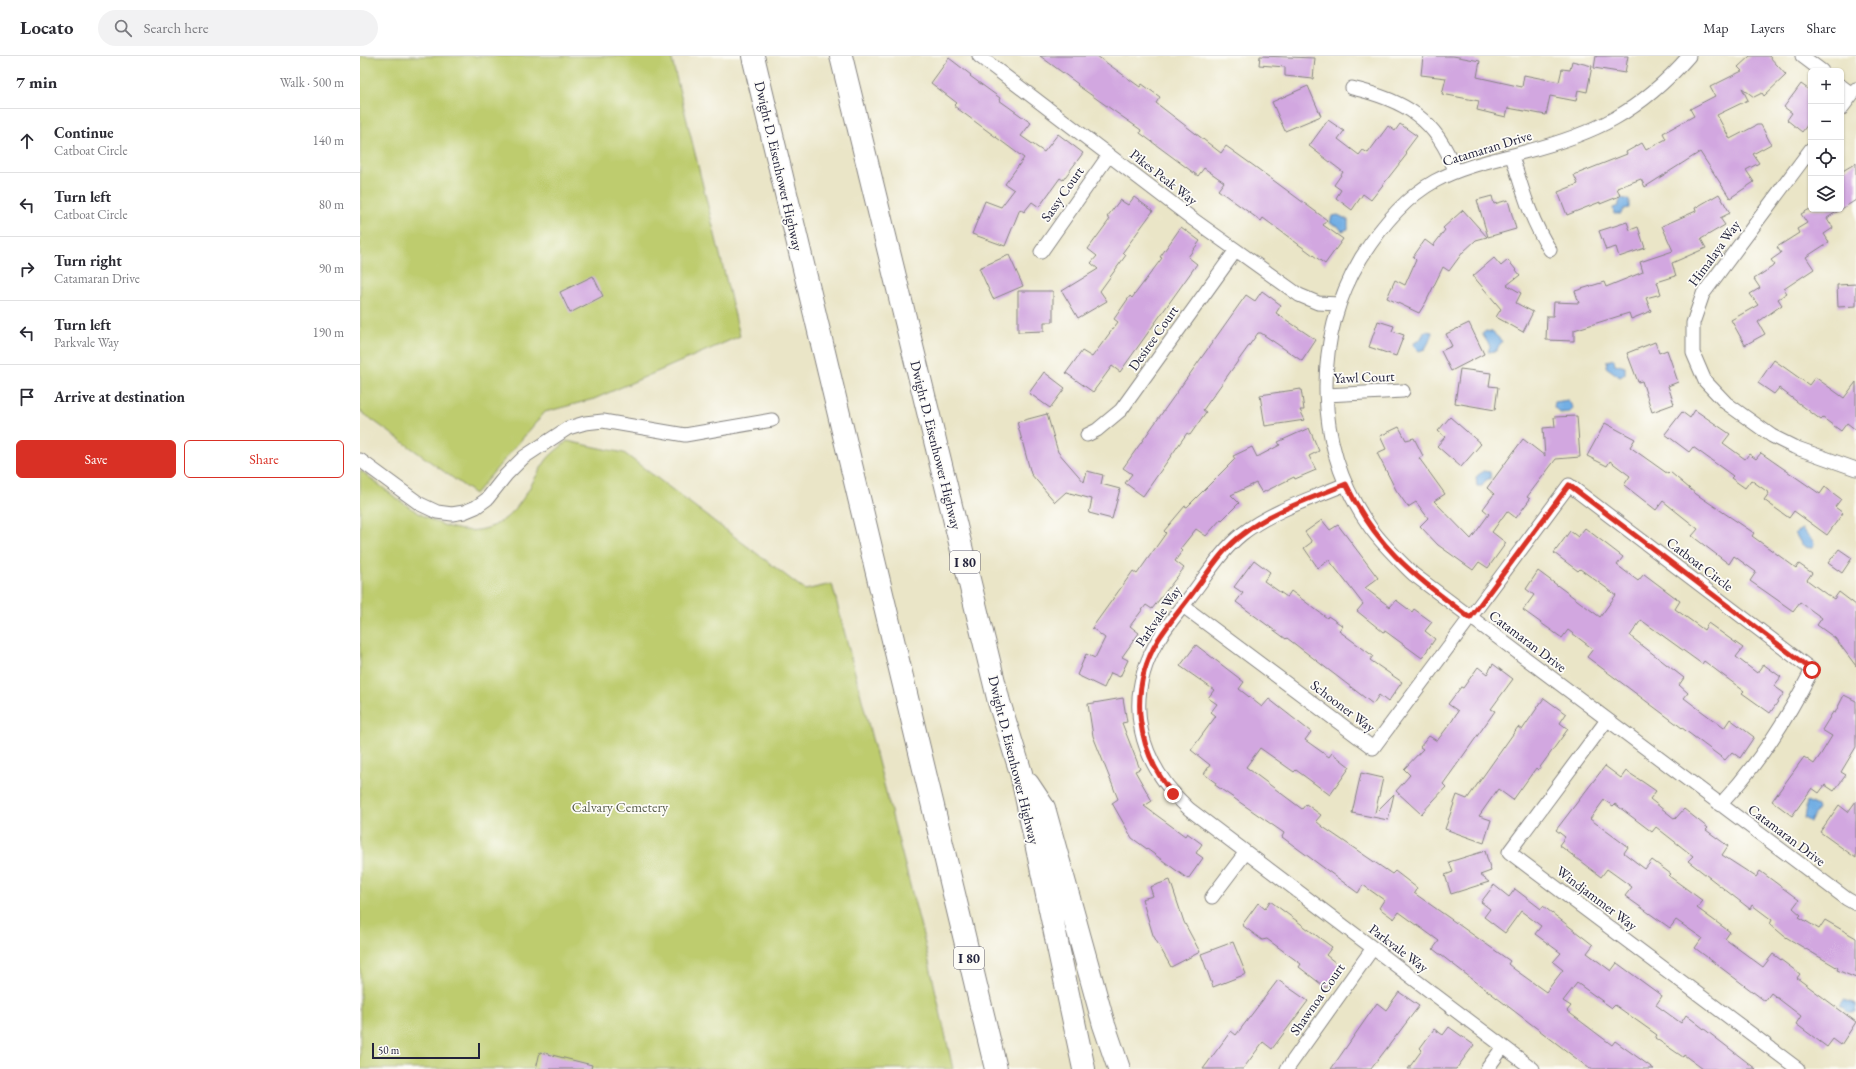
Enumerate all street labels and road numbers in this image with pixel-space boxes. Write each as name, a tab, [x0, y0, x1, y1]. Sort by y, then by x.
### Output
street label: Dwight D. Eisenhower Highway	[751, 79, 808, 253]
street label: Catamaran Drive	[1440, 126, 1534, 170]
street label: Pikes Peak Way	[1127, 145, 1202, 210]
street label: Sassy Court	[1036, 162, 1088, 225]
street label: Himalaya Way	[1684, 216, 1745, 290]
street label: Desiree Court	[1124, 301, 1182, 374]
street label: Dwight D. Eisenhower Highway	[906, 359, 966, 532]
street label: Yawl Court	[1333, 367, 1395, 387]
street label: Catboat Circle	[1663, 533, 1737, 595]
road number: I 80	[950, 551, 980, 573]
street label: Parkvale Way	[1131, 581, 1186, 650]
street label: Catamaran Drive	[1486, 606, 1571, 676]
street label: Dwight D. Eisenhower Highway	[984, 674, 1044, 847]
street label: Schooner Way	[1307, 676, 1380, 737]
street label: Catamaran Drive	[1745, 800, 1830, 870]
street label: Windjammer Way	[1553, 862, 1642, 935]
street label: Parkvale Way	[1366, 920, 1433, 977]
road number: I 80	[954, 947, 984, 969]
street label: Shawnoa Court	[1285, 959, 1349, 1039]

